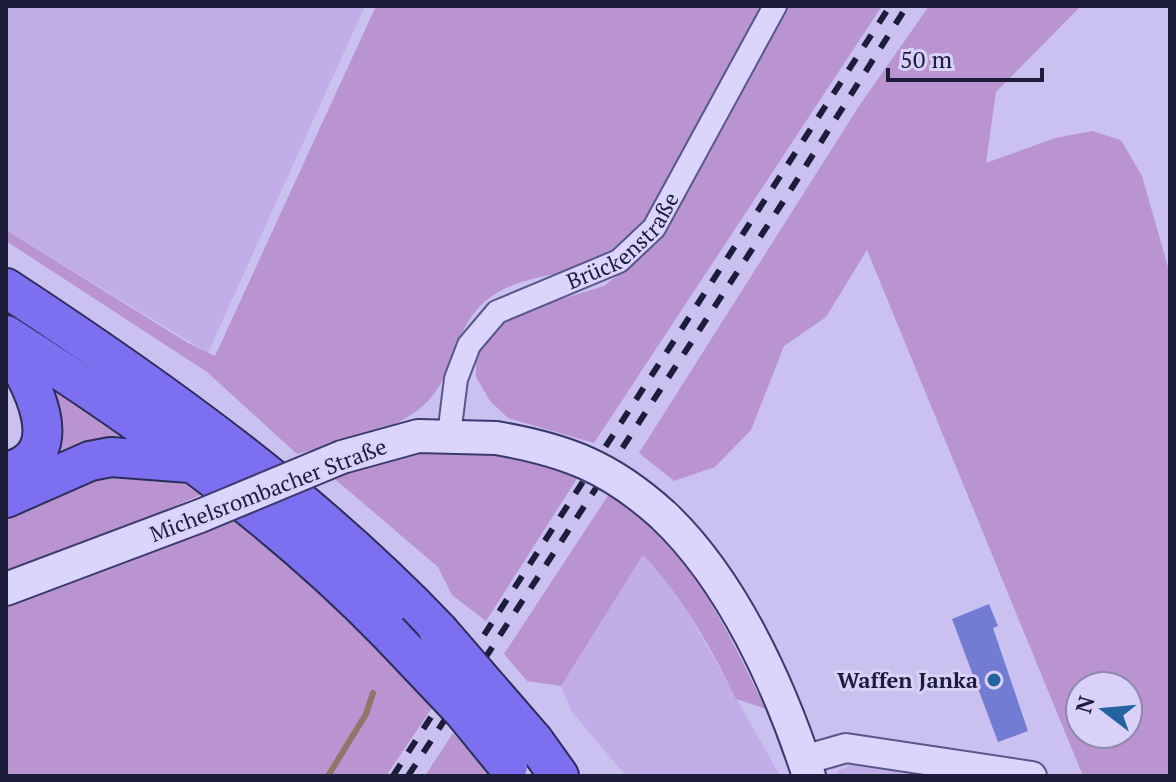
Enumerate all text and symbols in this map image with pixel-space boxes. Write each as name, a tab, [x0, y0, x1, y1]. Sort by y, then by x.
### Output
scale bar	[888, 32, 1042, 82]
text: 50 m	[900, 43, 952, 75]
street label: Brückenstraße	[562, 187, 685, 295]
street label: Michelsrombacher Straße	[145, 431, 390, 548]
place label: Waffen Janka	[837, 665, 978, 694]
north arrow	[1064, 670, 1144, 750]
marker: Waffen Janka	[985, 671, 1003, 689]
text: N	[1068, 692, 1101, 716]

